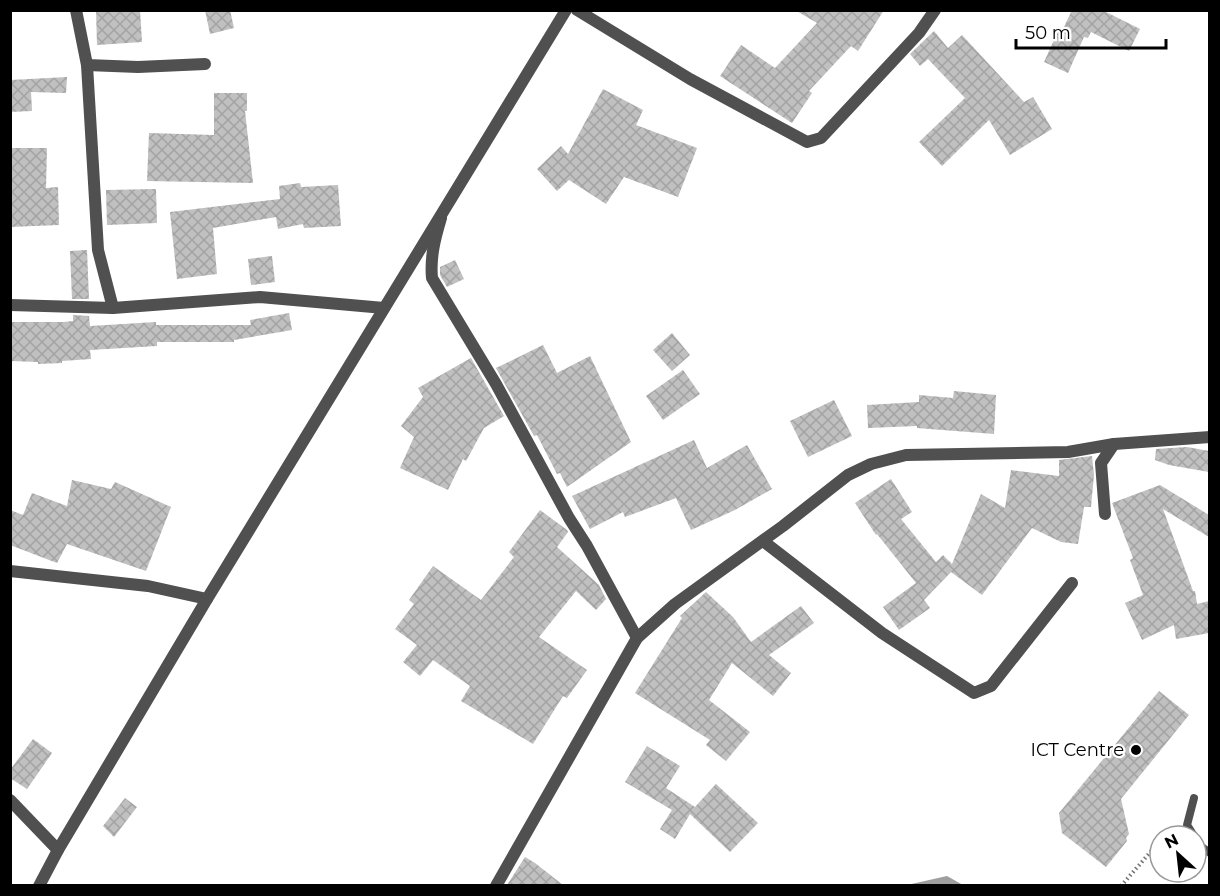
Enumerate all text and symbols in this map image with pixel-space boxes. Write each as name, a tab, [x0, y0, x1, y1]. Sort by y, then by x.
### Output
scale bar	[1016, 12, 1166, 50]
text: 50 m	[1025, 22, 1071, 44]
place label: ICT Centre	[1030, 739, 1124, 761]
marker: ICT Centre	[1129, 743, 1143, 757]
north arrow	[1148, 824, 1208, 884]
text: N	[1161, 830, 1181, 852]

